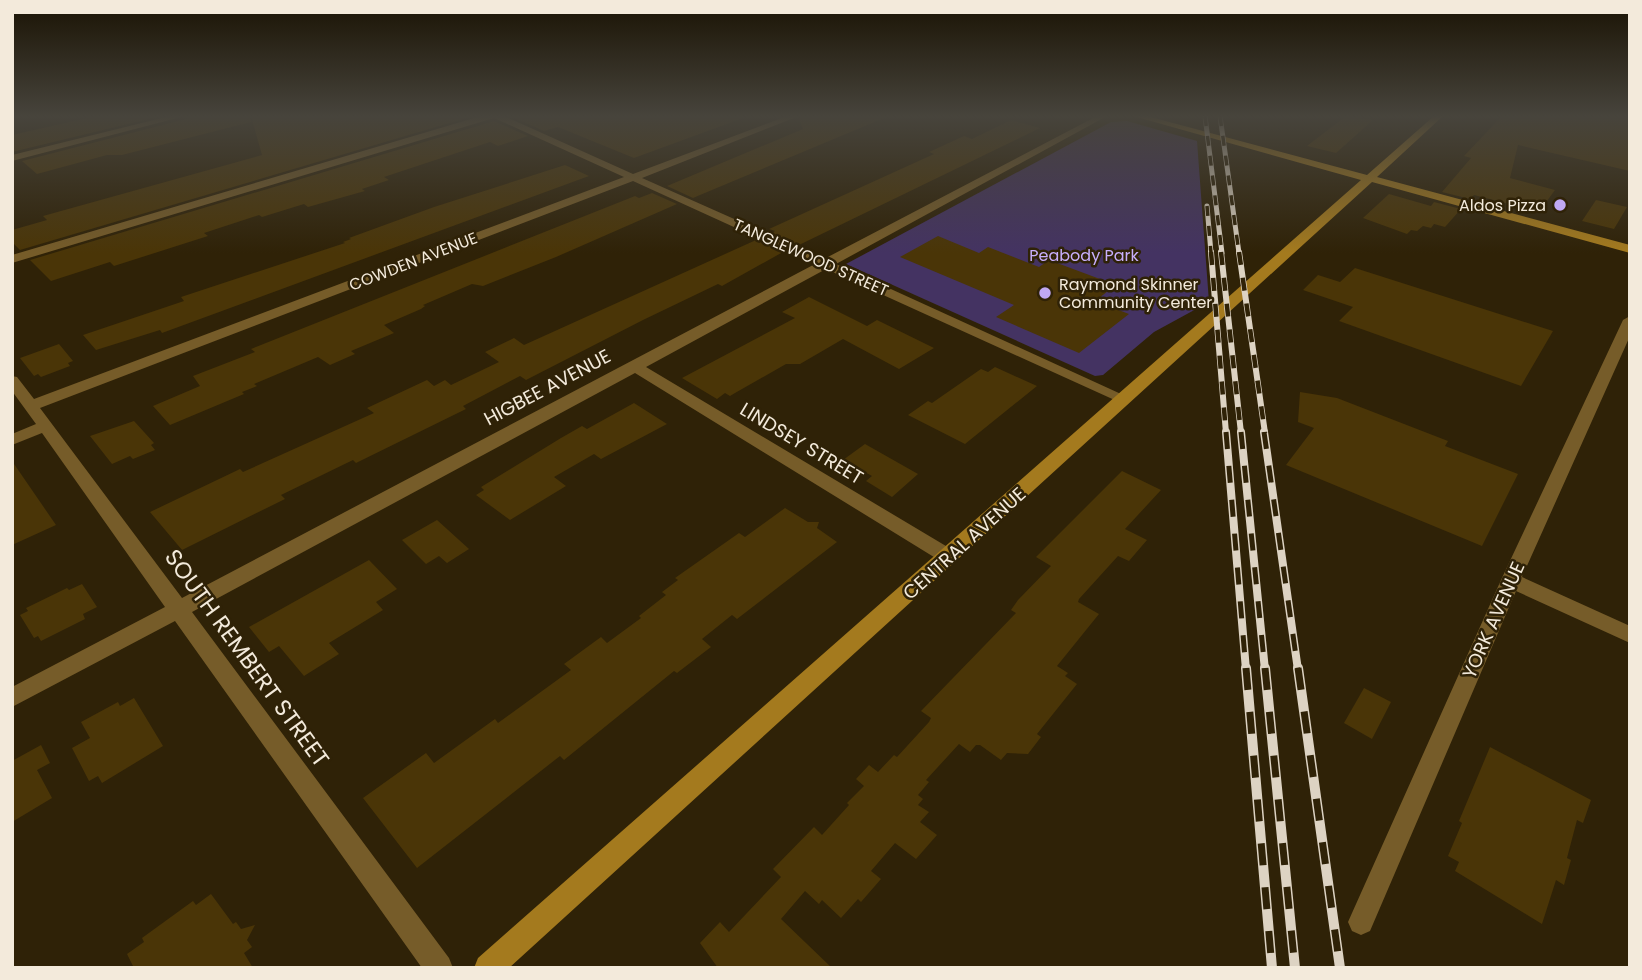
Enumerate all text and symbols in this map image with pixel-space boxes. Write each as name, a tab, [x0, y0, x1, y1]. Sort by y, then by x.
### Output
place label: Aldos Pizza	[1459, 194, 1546, 217]
marker: Aldos Pizza	[1552, 197, 1568, 213]
street label: TANGLEWOOD STREET	[730, 213, 892, 302]
street label: COWDEN AVENUE	[346, 226, 481, 297]
park label: Peabody Park	[1029, 244, 1139, 267]
place label: Raymond Skinner Community Center	[1059, 273, 1212, 314]
marker: Raymond Skinner Community Center	[1037, 285, 1053, 301]
street label: HIGBEE AVENUE	[479, 343, 615, 432]
street label: LINDSEY STREET	[735, 396, 868, 491]
street label: CENTRAL AVENUE	[897, 481, 1032, 606]
street label: SOUTH REMBERT STREET	[157, 543, 337, 773]
street label: YORK AVENUE	[1456, 557, 1531, 683]

